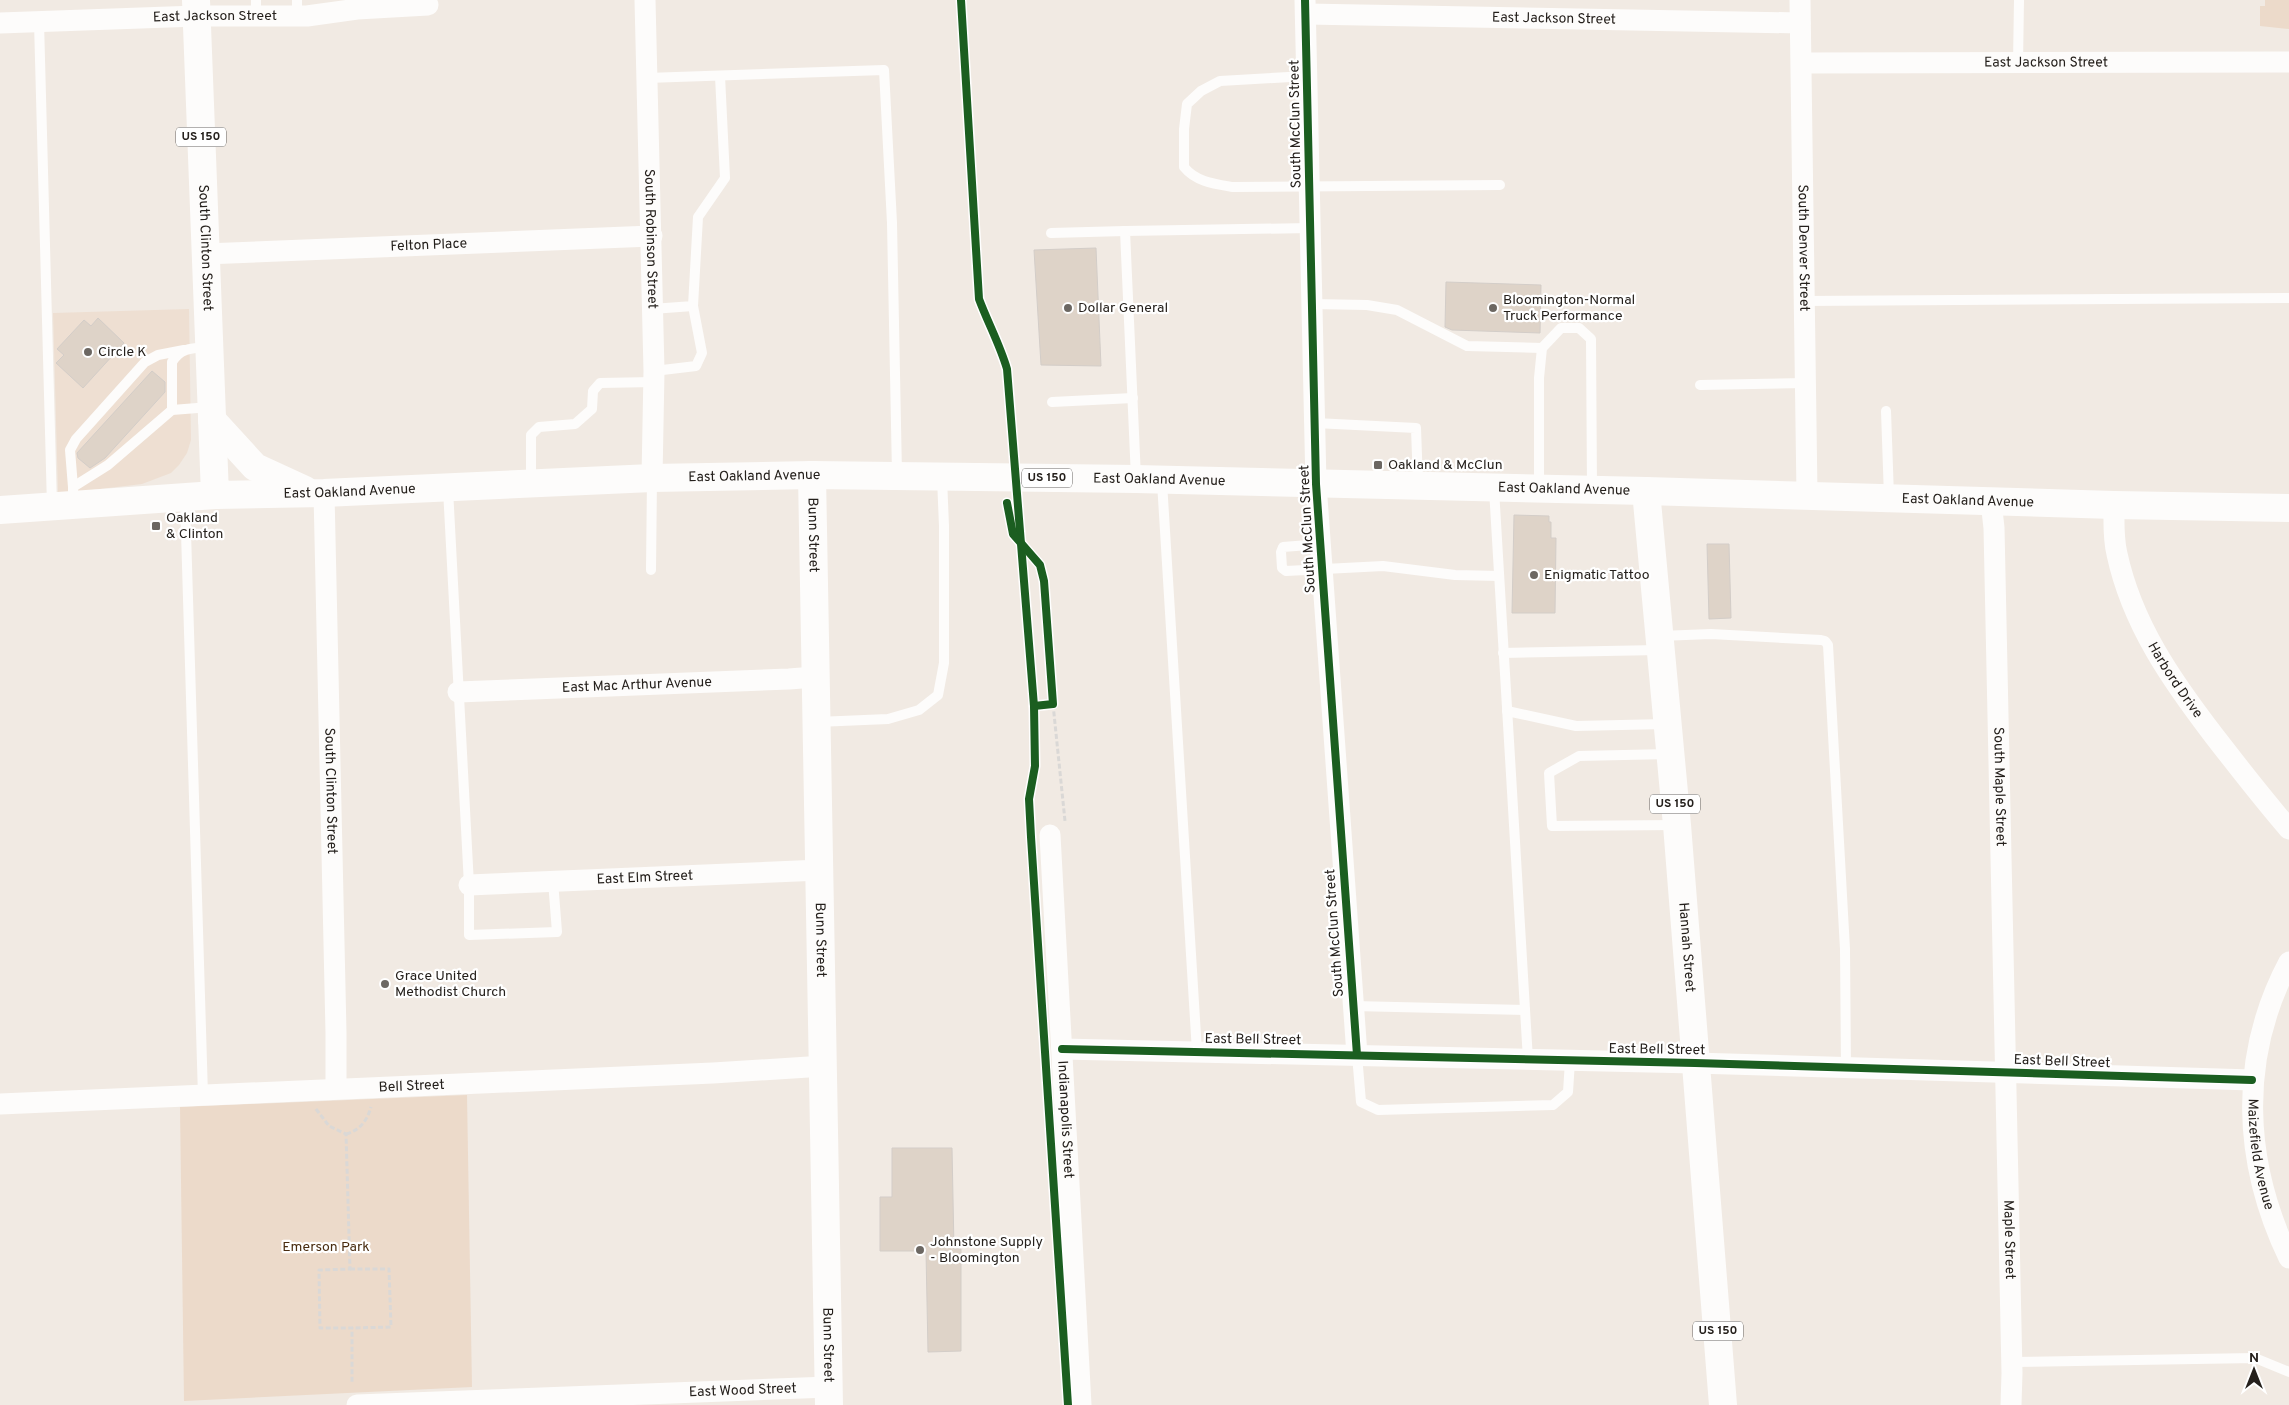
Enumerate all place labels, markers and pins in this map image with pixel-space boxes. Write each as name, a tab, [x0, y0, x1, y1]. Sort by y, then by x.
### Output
place label: Bloomington-Normal Truck Performance	[1503, 292, 1635, 325]
place label: Dollar General	[1078, 300, 1168, 317]
marker: Dollar General	[1062, 302, 1074, 314]
marker: Bloomington-Normal Truck Performance	[1487, 302, 1499, 314]
place label: Circle K	[98, 344, 146, 361]
marker: Circle K	[82, 346, 94, 358]
place label: Oakland & McClun	[1388, 457, 1503, 474]
marker: Oakland & McClun	[1372, 459, 1384, 471]
place label: Oakland & Clinton	[166, 510, 224, 543]
marker: Oakland & Clinton	[150, 520, 162, 532]
place label: Enigmatic Tattoo	[1544, 567, 1650, 584]
marker: Enigmatic Tattoo	[1528, 569, 1540, 581]
place label: Grace United Methodist Church	[395, 968, 506, 1001]
marker: Grace United Methodist Church	[379, 978, 391, 990]
place label: Johnstone Supply - Bloomington	[930, 1234, 1043, 1267]
marker: Johnstone Supply - Bloomington	[914, 1244, 926, 1256]

